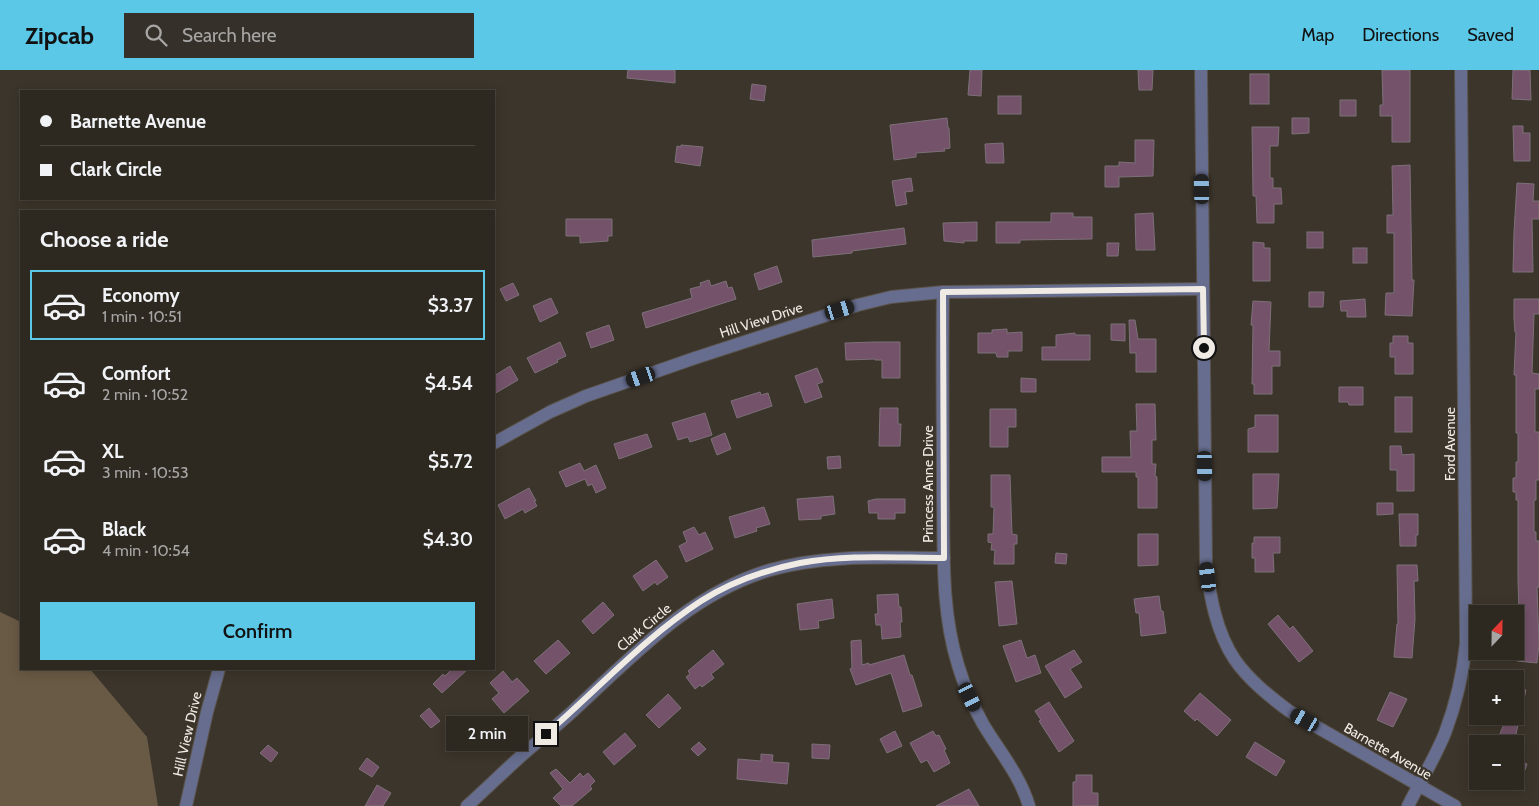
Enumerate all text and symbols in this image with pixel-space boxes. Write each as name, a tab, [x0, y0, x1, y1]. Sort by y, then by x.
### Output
search box	[124, 13, 474, 58]
text: Zipcab	[25, 21, 94, 50]
icon: search	[142, 21, 170, 49]
text: Search here	[182, 24, 276, 47]
text: Map	[1301, 24, 1334, 46]
text: Directions	[1362, 24, 1439, 46]
text: Saved	[1467, 24, 1514, 46]
text: Barnette Avenue	[70, 110, 206, 133]
text: Clark Circle	[70, 158, 162, 181]
car	[1194, 174, 1209, 204]
text: Choose a ride	[40, 226, 169, 253]
icon: car	[42, 283, 87, 328]
text: Economy	[102, 284, 180, 307]
text: $3.37	[428, 294, 473, 317]
street label: Hill View Drive	[717, 298, 805, 342]
car	[823, 298, 856, 322]
text: 1 min · 10:51	[102, 307, 182, 326]
route start	[1193, 337, 1215, 359]
icon: car	[42, 361, 87, 406]
text: Comfort	[102, 362, 171, 385]
car	[624, 365, 657, 389]
text: $4.54	[425, 372, 473, 395]
text: 2 min · 10:52	[102, 385, 188, 404]
street label: Ford Avenue	[1441, 407, 1459, 481]
street label: Princess Anne Drive	[919, 425, 937, 543]
icon: car	[42, 439, 87, 484]
text: XL	[102, 440, 123, 463]
text: $5.72	[428, 450, 473, 473]
car	[1197, 451, 1212, 481]
text: 3 min · 10:53	[102, 463, 189, 482]
icon: car	[42, 517, 87, 562]
text: Black	[102, 518, 146, 541]
text: $4.30	[423, 528, 473, 551]
text: 4 min · 10:54	[102, 541, 190, 560]
car	[1198, 561, 1217, 593]
street label: Clark Circle	[613, 599, 675, 655]
button: Confirm	[40, 602, 475, 660]
north arrow	[1469, 605, 1524, 660]
map controls	[1469, 605, 1524, 790]
button: +	[1469, 670, 1524, 725]
car	[956, 680, 983, 714]
street label: Hill View Drive	[169, 690, 205, 778]
car	[1288, 706, 1321, 734]
callout: 2 min	[446, 716, 528, 752]
street label: Barnette Avenue	[1341, 719, 1435, 783]
route end	[535, 723, 557, 745]
text: 2 min	[468, 724, 506, 743]
button: −	[1469, 735, 1524, 790]

